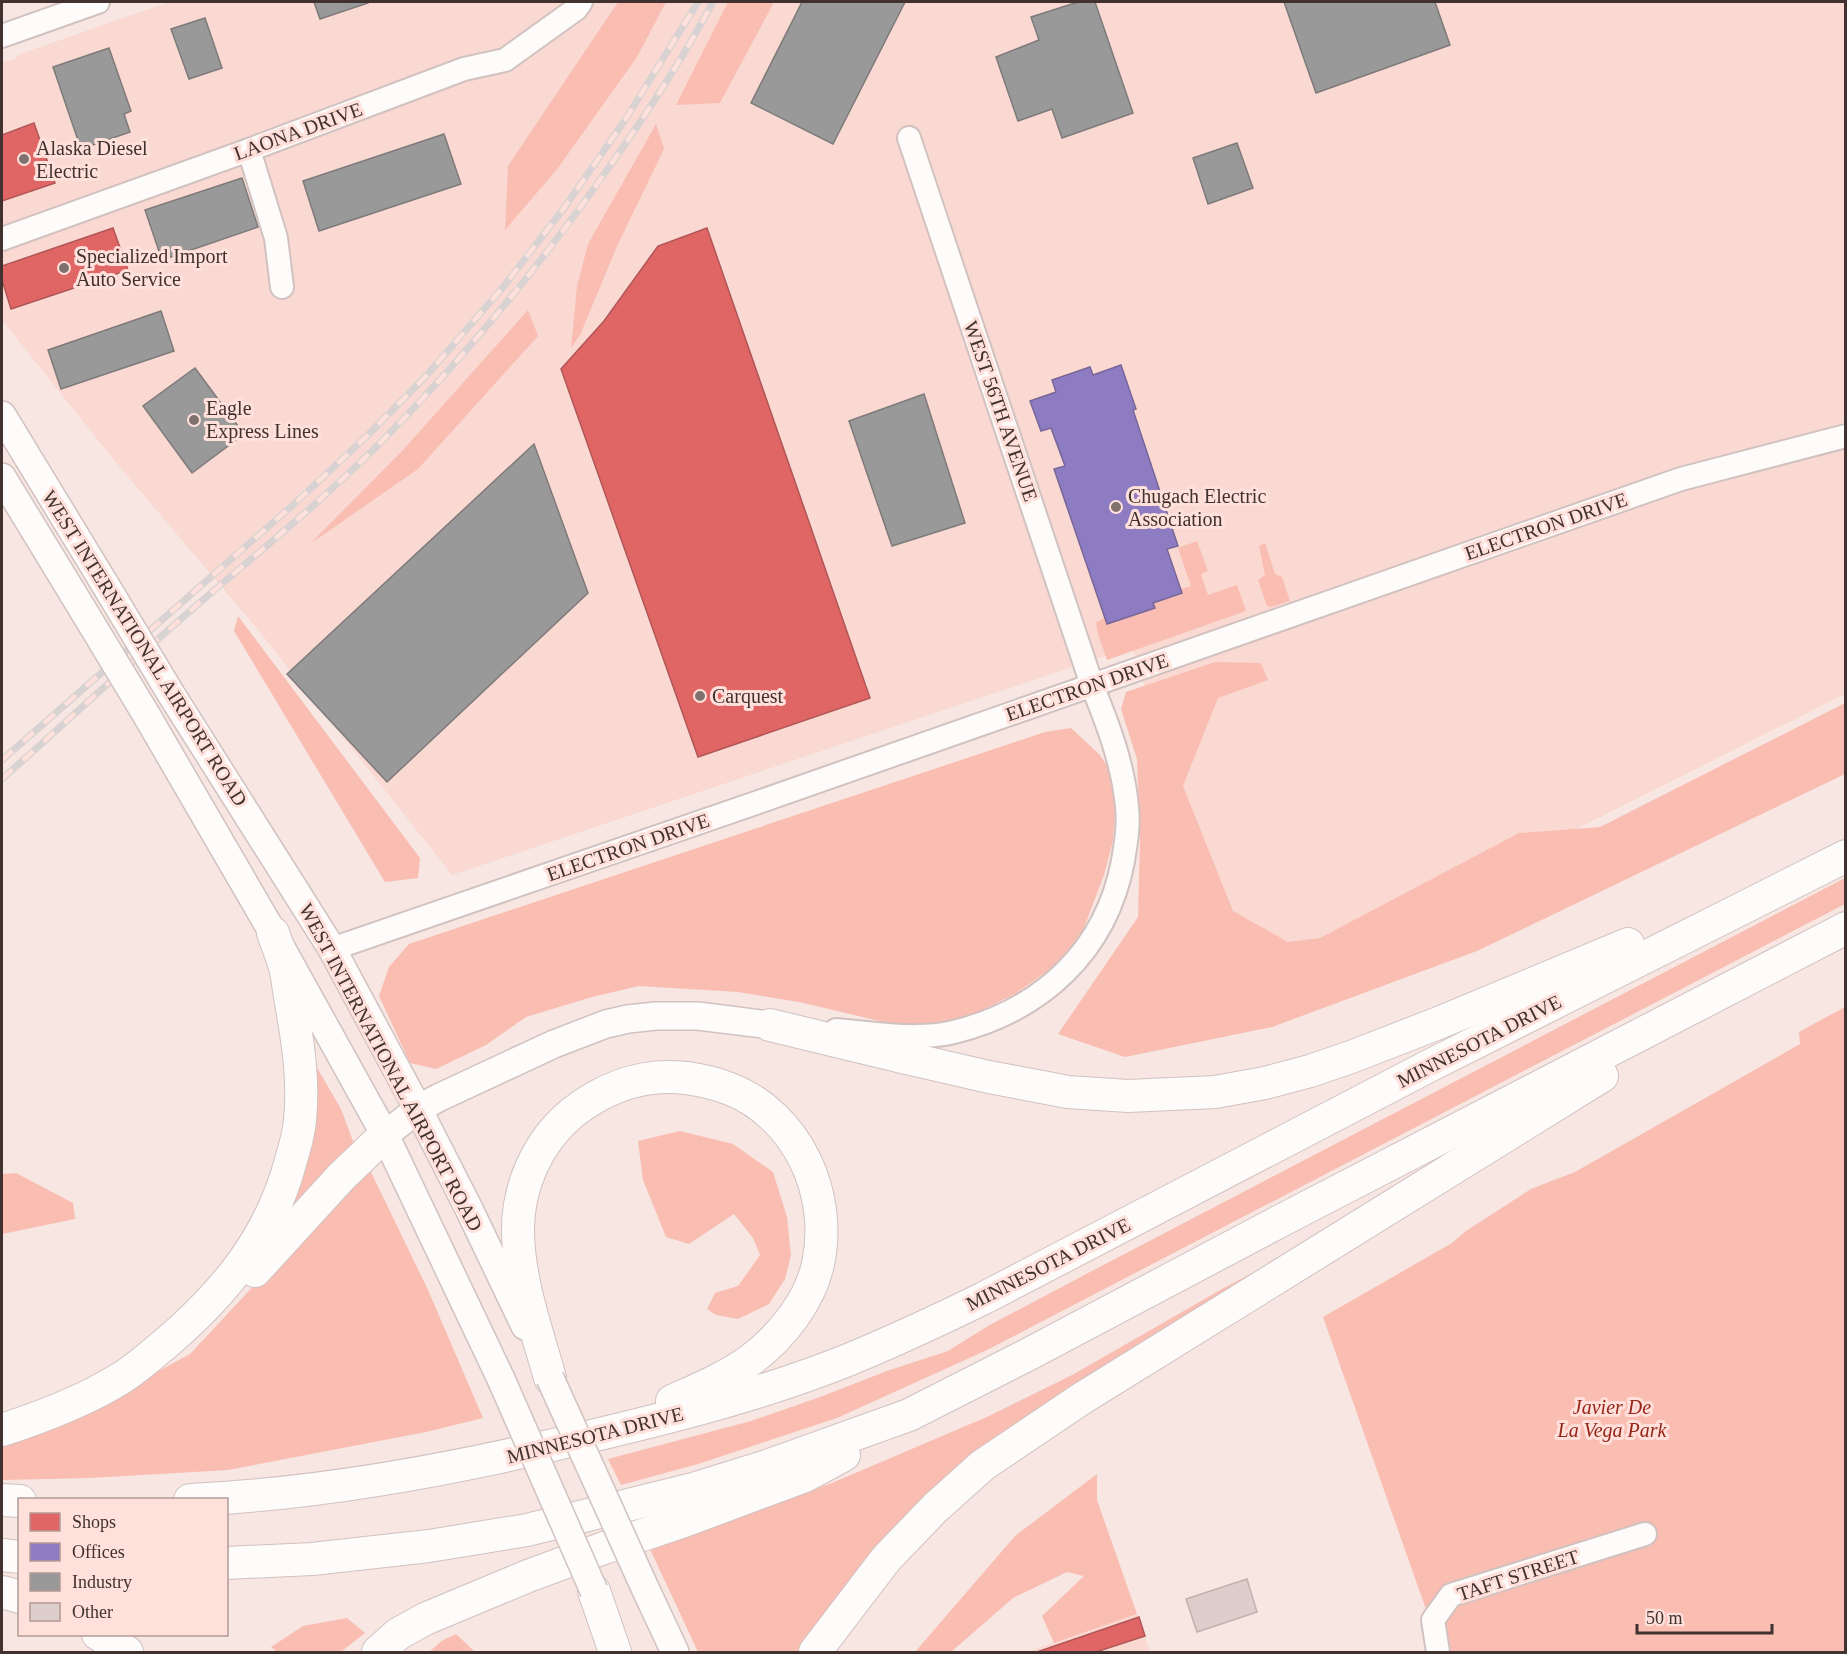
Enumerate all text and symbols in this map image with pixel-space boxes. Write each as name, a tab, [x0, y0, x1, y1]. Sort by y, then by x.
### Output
street label: LAONA DRIVE	[231, 98, 365, 164]
place label: Alaska Diesel Electric	[36, 137, 148, 182]
marker: Alaska Diesel Electric	[17, 152, 31, 166]
place label: Specialized Import Auto Service	[76, 245, 228, 290]
marker: Specialized Import Auto Service	[57, 261, 71, 275]
street label: WEST 56TH AVENUE	[960, 318, 1042, 504]
place label: Eagle Express Lines	[206, 397, 319, 443]
marker: Eagle Express Lines	[187, 413, 201, 427]
place label: Chugach Electric Association	[1128, 485, 1266, 530]
street label: WEST INTERNATIONAL AIRPORT ROAD	[38, 486, 252, 810]
street label: ELECTRON DRIVE	[1462, 488, 1630, 564]
marker: Chugach Electric Association	[1109, 500, 1123, 514]
street label: ELECTRON DRIVE	[1003, 649, 1171, 725]
place label: Carquest	[712, 685, 784, 708]
marker: Carquest	[693, 689, 707, 703]
street label: ELECTRON DRIVE	[544, 809, 712, 885]
street label: WEST INTERNATIONAL AIRPORT ROAD	[295, 899, 487, 1235]
street label: MINNESOTA DRIVE	[1393, 990, 1565, 1092]
street label: MINNESOTA DRIVE	[962, 1213, 1134, 1315]
park label: Javier De La Vega Park	[1557, 1396, 1668, 1442]
street label: MINNESOTA DRIVE	[504, 1402, 686, 1468]
legend	[18, 1498, 228, 1636]
text: Shops	[72, 1512, 116, 1532]
text: Offices	[72, 1542, 125, 1562]
street label: TAFT STREET	[1455, 1545, 1581, 1605]
text: Industry	[72, 1572, 132, 1592]
scale bar	[1637, 1597, 1772, 1635]
text: Other	[72, 1602, 113, 1622]
text: 50 m	[1646, 1608, 1683, 1628]

